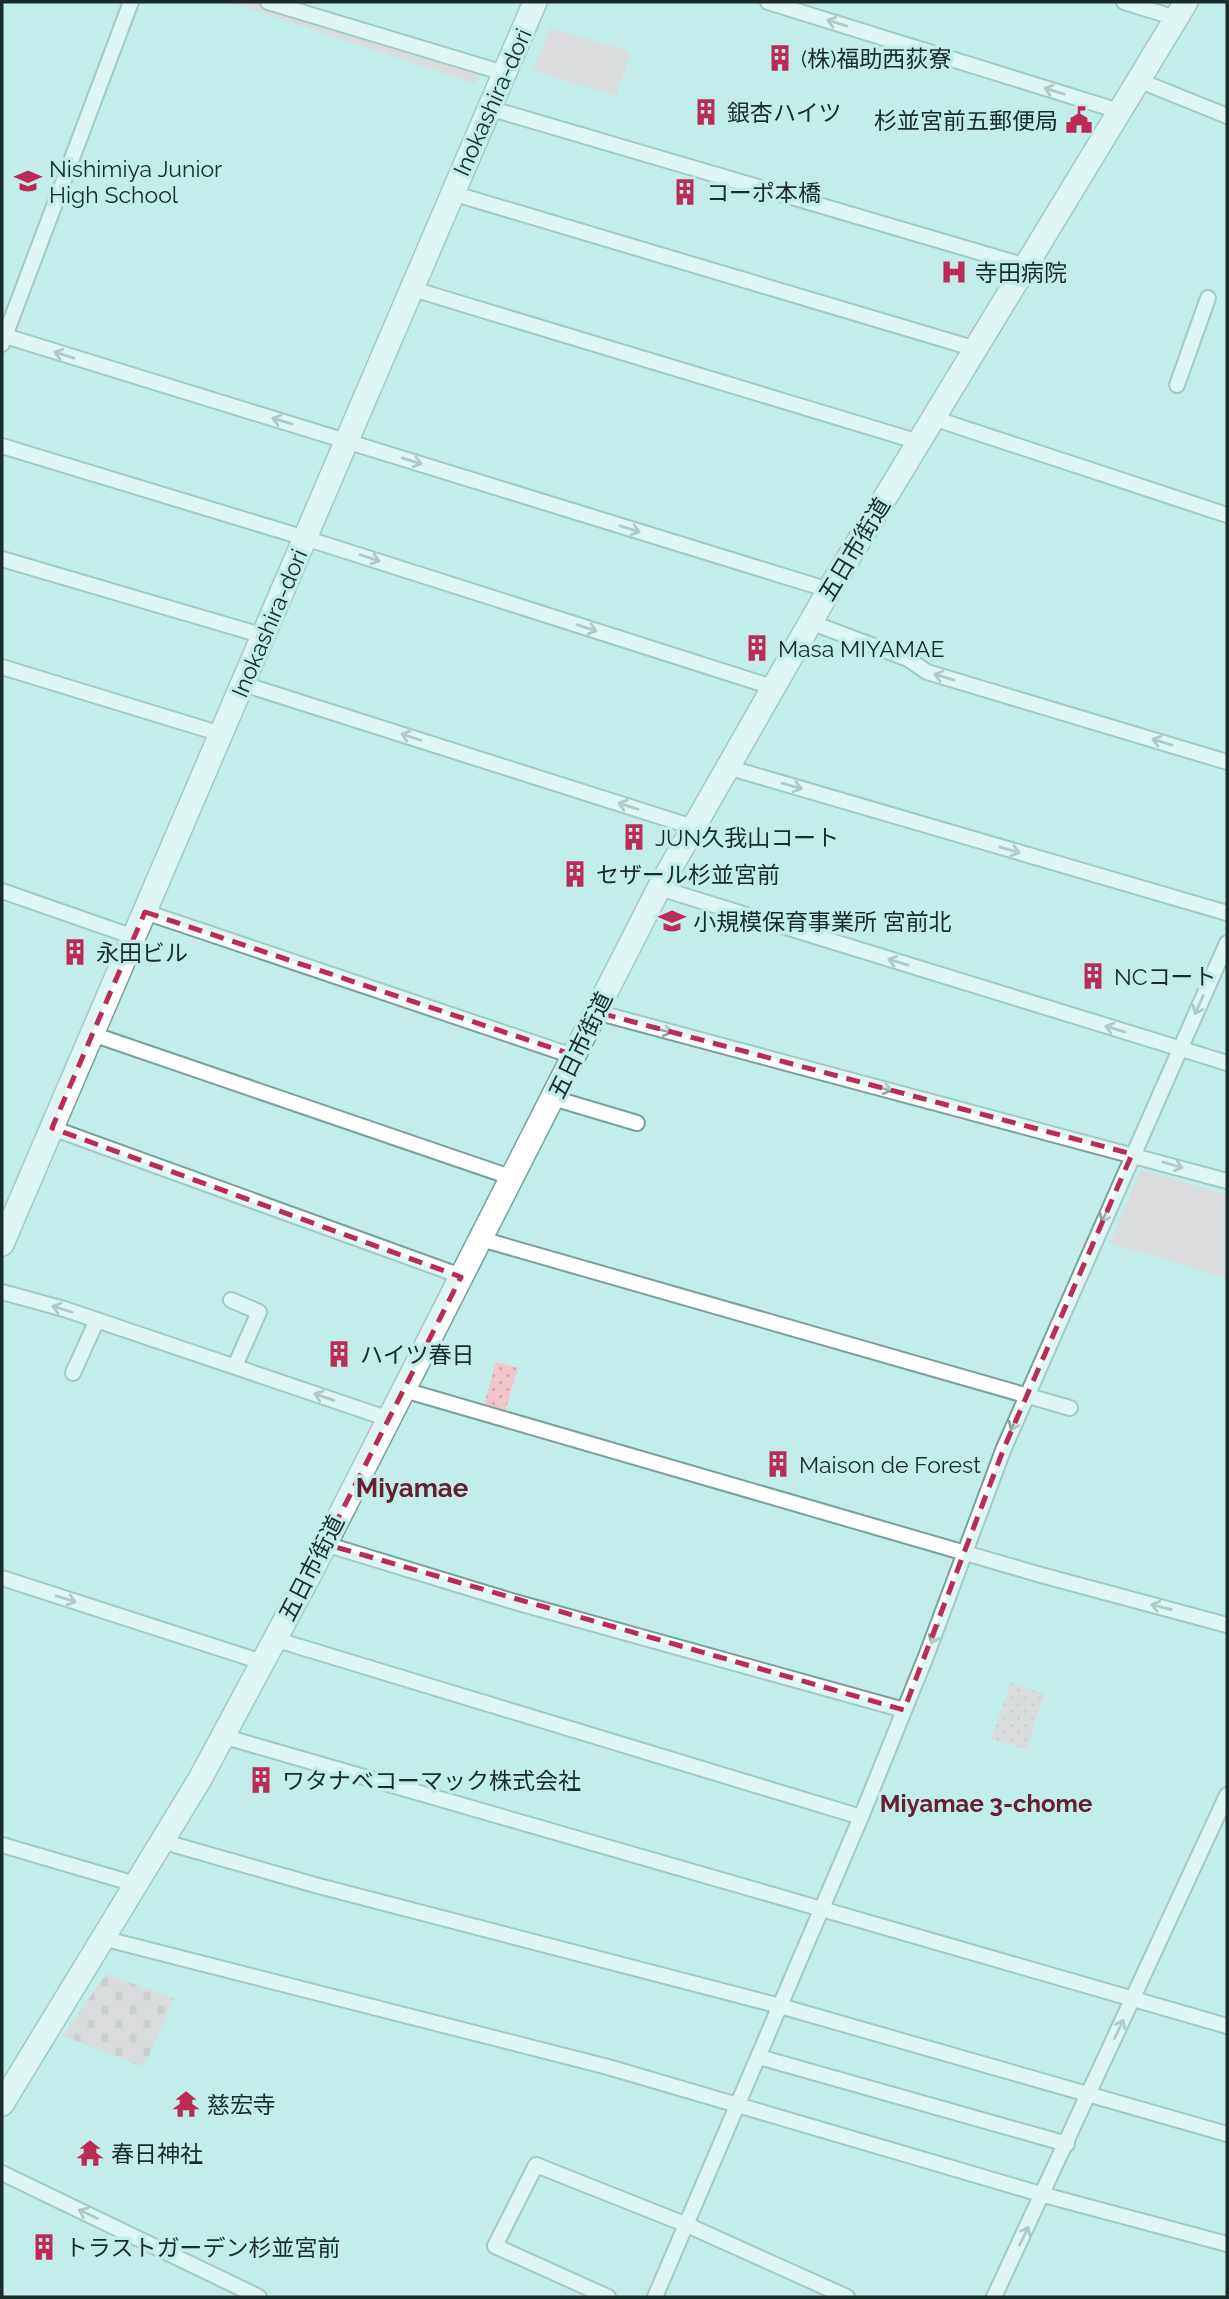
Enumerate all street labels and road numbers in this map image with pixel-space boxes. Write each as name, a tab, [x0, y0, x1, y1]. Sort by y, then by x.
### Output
street label: Inokashira-dori	[447, 24, 537, 180]
street label: 五日市街道	[813, 493, 895, 605]
street label: Inokashira-dori	[226, 545, 312, 701]
street label: 五日市街道	[543, 987, 617, 1103]
street label: 五日市街道	[273, 1511, 349, 1625]

